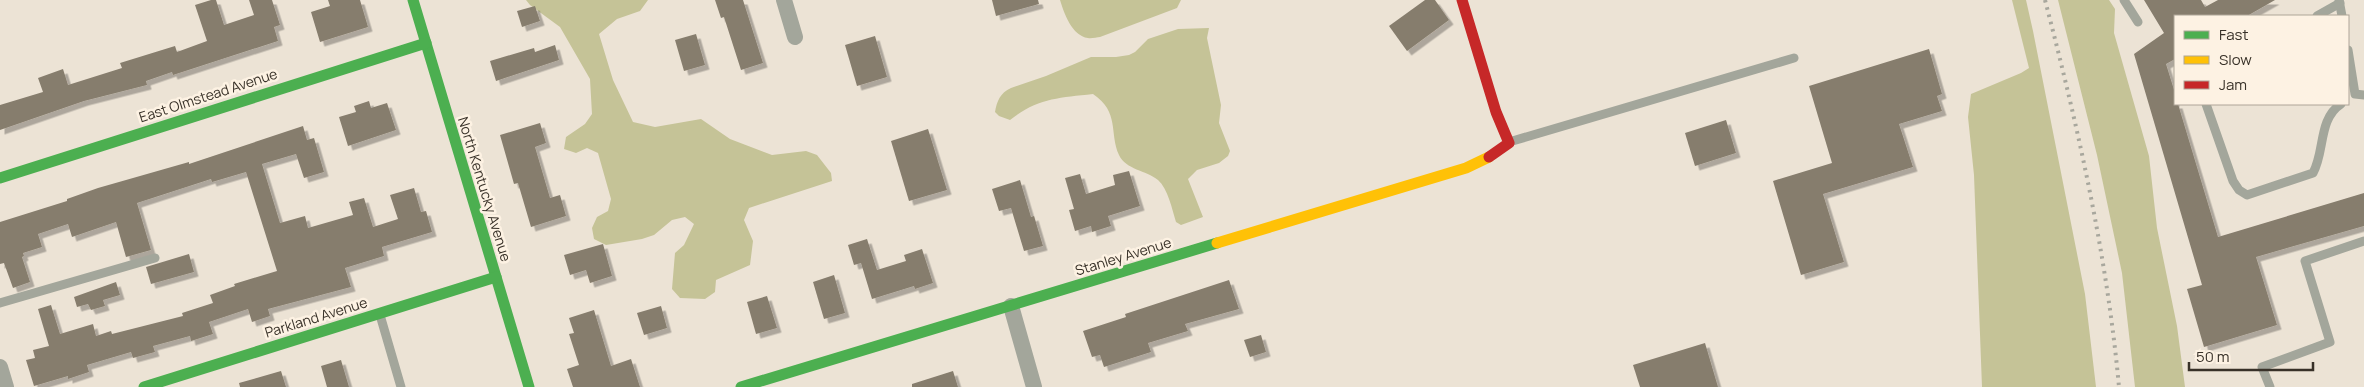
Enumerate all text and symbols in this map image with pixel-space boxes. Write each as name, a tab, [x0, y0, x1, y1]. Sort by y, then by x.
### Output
legend	[2174, 15, 2349, 105]
text: Fast	[2219, 24, 2248, 45]
text: Slow	[2219, 49, 2252, 70]
street label: East Olmstead Avenue	[136, 64, 280, 126]
text: Jam	[2219, 74, 2247, 95]
street label: North Kentucky Avenue	[454, 114, 516, 264]
street label: Stanley Avenue	[1073, 232, 1173, 280]
street label: Parkland Avenue	[262, 292, 370, 342]
scale bar	[2189, 340, 2313, 372]
text: 50 m	[2196, 346, 2230, 367]

